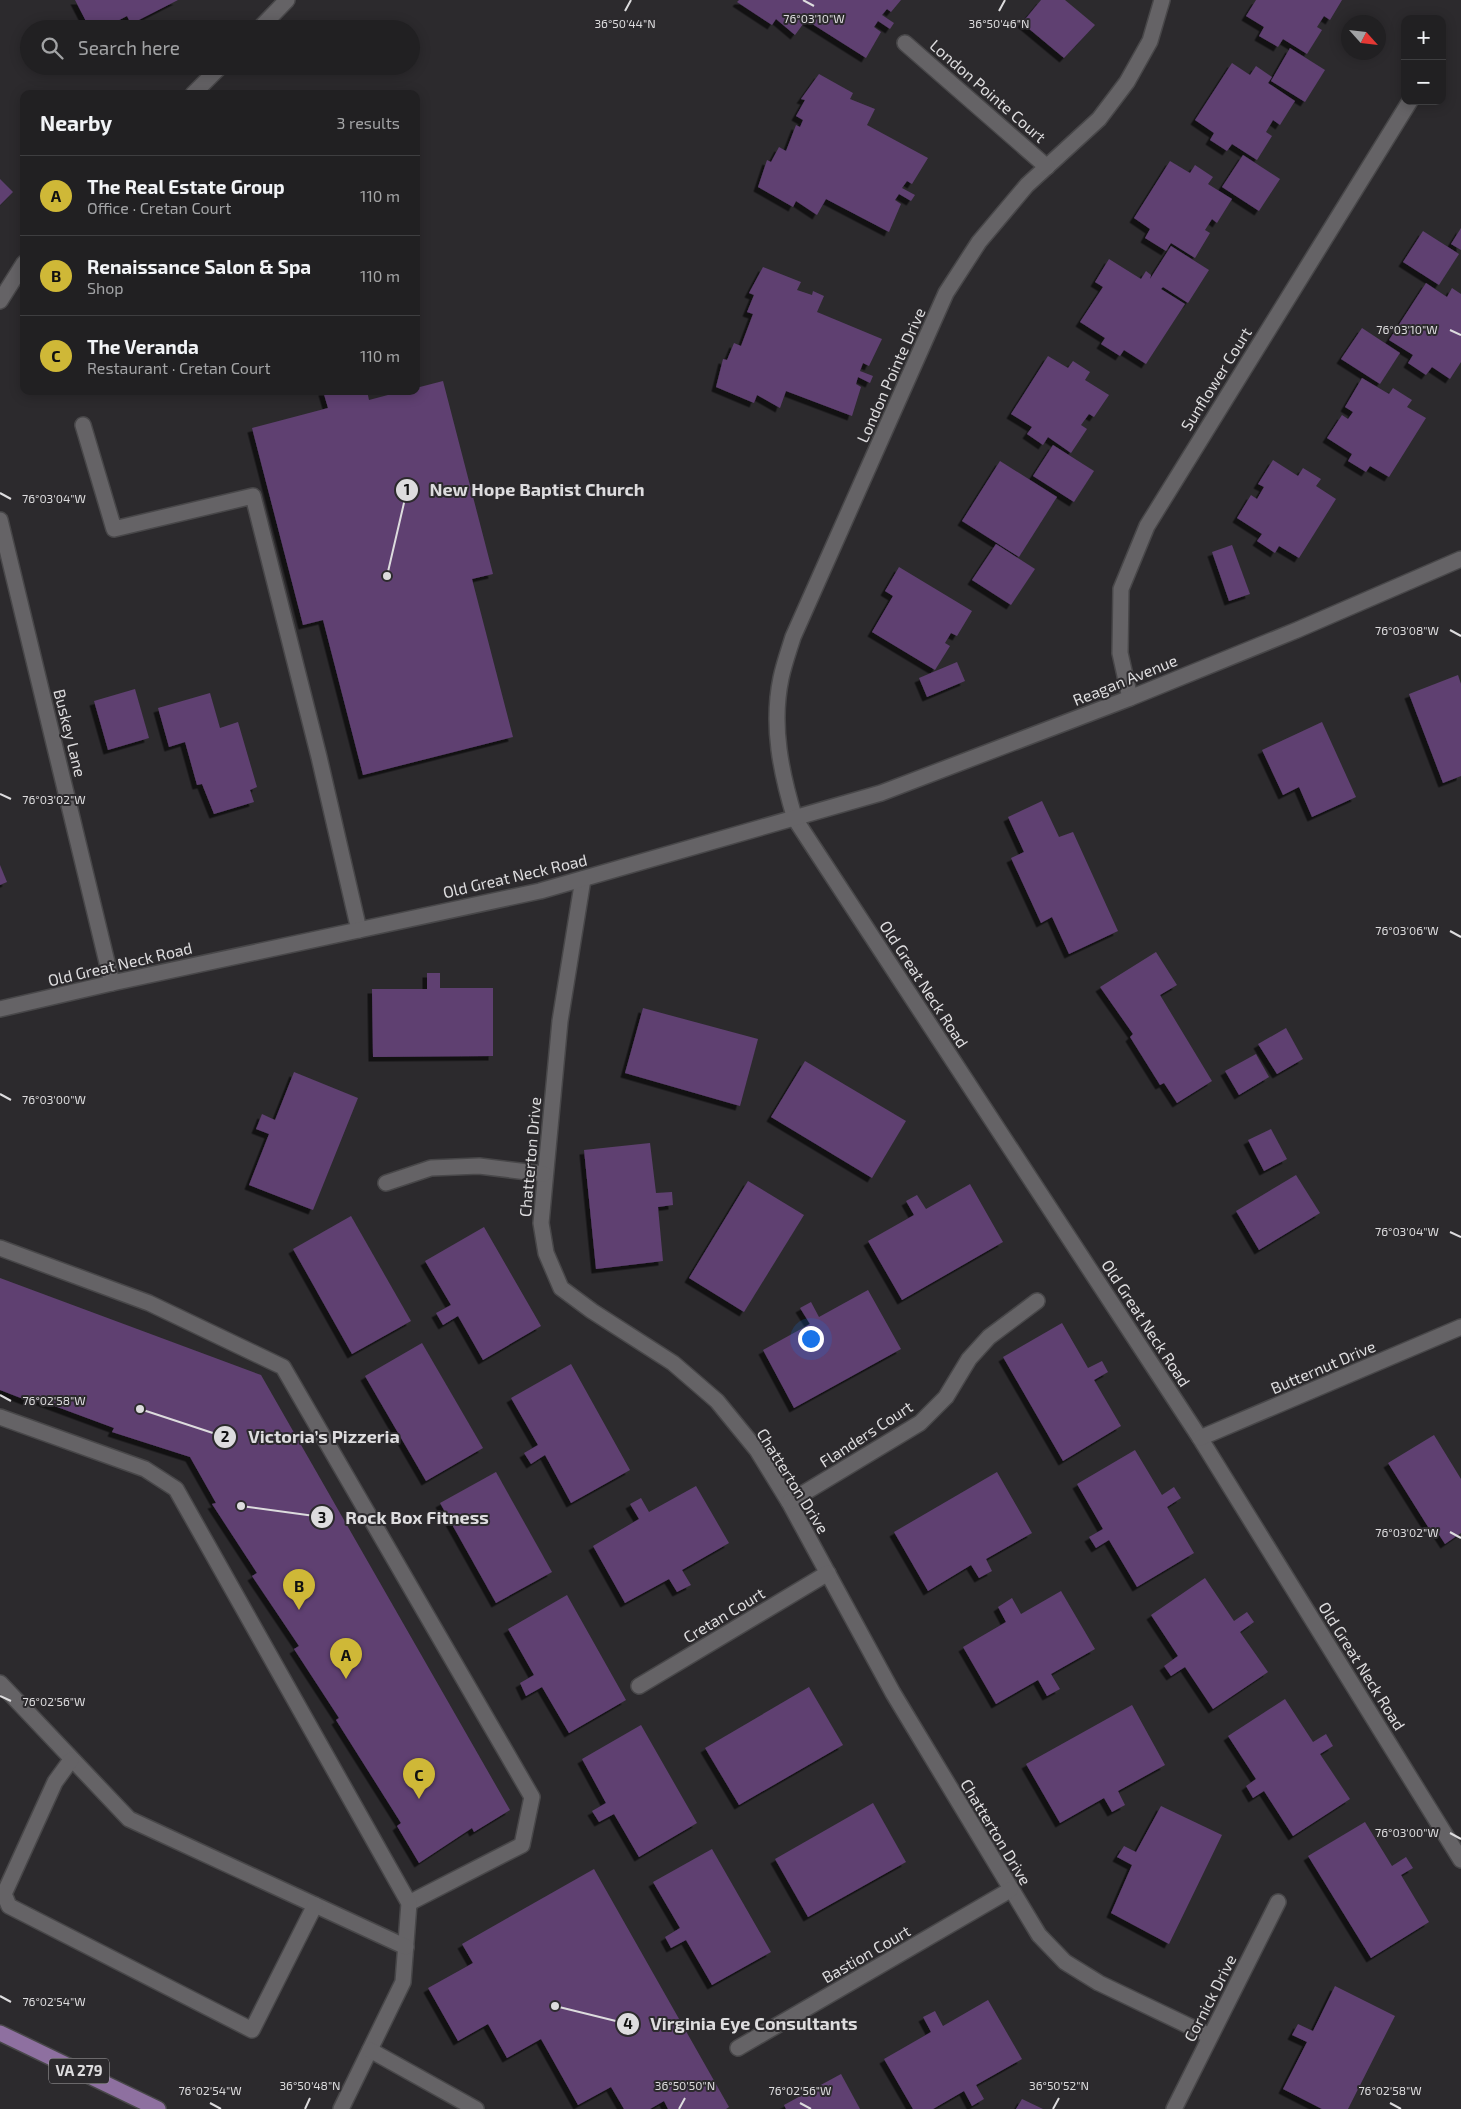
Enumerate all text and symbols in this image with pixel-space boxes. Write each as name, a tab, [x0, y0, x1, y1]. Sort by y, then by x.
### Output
text: 76°03'10"W	[783, 11, 845, 25]
north arrow	[1341, 15, 1386, 60]
map controls	[1401, 15, 1446, 105]
button: +	[1401, 15, 1446, 60]
text: 36°50'44"N	[594, 16, 656, 30]
text: 36°50'46"N	[969, 16, 1029, 30]
search box	[20, 20, 420, 75]
icon: search	[38, 34, 66, 62]
street label: London Pointe Court	[926, 35, 1050, 146]
text: Search here	[78, 36, 180, 59]
button: −	[1401, 60, 1446, 105]
text: Nearby	[40, 110, 112, 135]
text: 3 results	[337, 113, 400, 132]
text: The Real Estate Group	[87, 175, 285, 198]
text: A	[51, 186, 61, 205]
text: 110 m	[360, 186, 400, 205]
text: Office · Cretan Court	[87, 198, 231, 217]
text: Renaissance Salon & Spa	[87, 255, 311, 278]
text: B	[51, 266, 61, 285]
text: 110 m	[360, 266, 400, 285]
text: Shop	[87, 278, 124, 297]
street label: London Pointe Drive	[852, 304, 929, 445]
text: 76°03'10"W	[1376, 322, 1438, 336]
street label: Sunflower Court	[1176, 324, 1255, 434]
text: The Veranda	[87, 335, 199, 358]
text: C	[51, 346, 61, 365]
text: 110 m	[360, 346, 400, 365]
text: Restaurant · Cretan Court	[87, 358, 271, 377]
callout: New Hope Baptist Church	[394, 474, 655, 507]
text: New Hope Baptist Church	[429, 478, 645, 500]
text: 1	[404, 480, 410, 498]
text: 76°03'04"W	[22, 491, 86, 505]
text: 76°03'08"W	[1375, 623, 1439, 637]
street label: Reagan Avenue	[1070, 650, 1180, 709]
street label: Buskey Lane	[50, 687, 91, 779]
text: 76°03'02"W	[22, 792, 86, 806]
street label: Old Great Neck Road	[441, 850, 589, 901]
street label: Old Great Neck Road	[876, 917, 973, 1051]
text: 76°03'06"W	[1375, 923, 1439, 937]
street label: Old Great Neck Road	[46, 938, 194, 989]
text: 76°03'00"W	[22, 1092, 86, 1106]
street label: Chatterton Drive	[515, 1096, 544, 1218]
text: 76°03'04"W	[1375, 1224, 1439, 1238]
street label: Old Great Neck Road	[1098, 1256, 1195, 1390]
your location	[798, 1326, 824, 1352]
street label: Butternut Drive	[1267, 1336, 1378, 1397]
text: 76°02'58"W	[22, 1393, 86, 1407]
street label: Flanders Court	[816, 1396, 916, 1471]
callout: Victoria’s Pizzeria	[213, 1420, 409, 1453]
text: Victoria’s Pizzeria	[248, 1425, 400, 1447]
street label: Chatterton Drive	[753, 1425, 833, 1537]
text: 2	[221, 1427, 230, 1445]
callout: Rock Box Fitness	[310, 1501, 499, 1534]
text: Rock Box Fitness	[345, 1506, 489, 1528]
text: 3	[318, 1508, 326, 1526]
text: 76°03'02"W	[1375, 1525, 1439, 1539]
pin: B	[283, 1569, 315, 1610]
street label: Cretan Court	[680, 1583, 768, 1646]
street label: Old Great Neck Road	[1315, 1598, 1410, 1733]
pin: A	[330, 1638, 362, 1679]
text: 76°02'56"W	[23, 1694, 85, 1708]
pin: C	[403, 1758, 435, 1799]
street label: Chatterton Drive	[957, 1775, 1036, 1888]
text: 76°03'00"W	[1375, 1825, 1439, 1839]
street label: Bastion Court	[818, 1921, 913, 1986]
street label: Cornick Drive	[1179, 1951, 1240, 2045]
text: 76°02'54"W	[22, 1994, 86, 2008]
callout: Virginia Eye Consultants	[615, 2007, 867, 2040]
text: Virginia Eye Consultants	[650, 2012, 858, 2034]
text: 4	[623, 2014, 633, 2032]
road number: VA 279	[49, 2058, 109, 2084]
text: 36°50'48"N	[279, 2078, 341, 2092]
text: 36°50'50"N	[655, 2078, 715, 2092]
text: 36°50'52"N	[1029, 2078, 1089, 2092]
text: 76°02'54"W	[178, 2083, 242, 2097]
text: 76°02'56"W	[769, 2083, 831, 2097]
text: 76°02'58"W	[1358, 2083, 1422, 2097]

